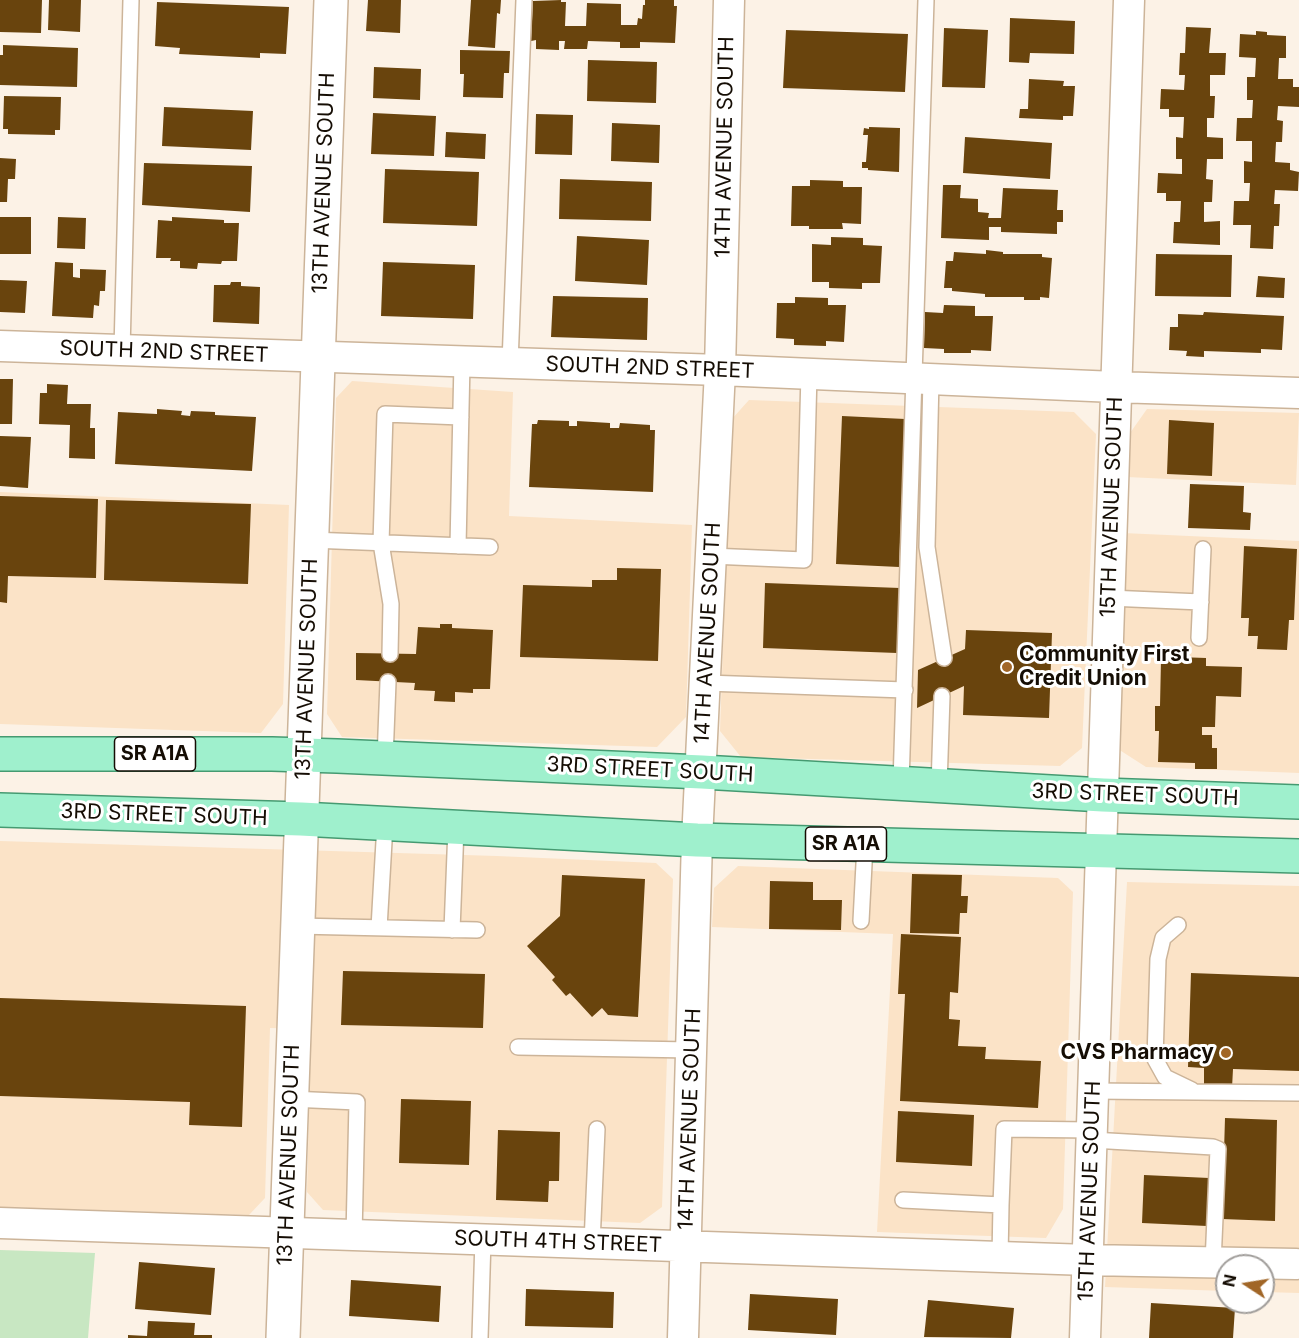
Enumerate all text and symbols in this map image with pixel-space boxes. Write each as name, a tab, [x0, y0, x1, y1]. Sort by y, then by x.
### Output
street label: 14TH AVENUE SOUTH	[710, 36, 740, 258]
street label: 13TH AVENUE SOUTH	[308, 72, 340, 294]
street label: SOUTH 2ND STREET	[59, 336, 269, 368]
street label: SOUTH 2ND STREET	[545, 352, 755, 384]
street label: 15TH AVENUE SOUTH	[1096, 396, 1128, 618]
street label: 14TH AVENUE SOUTH	[690, 522, 726, 744]
street label: 13TH AVENUE SOUTH	[291, 558, 323, 780]
place label: Community First Credit Union	[1019, 642, 1189, 692]
marker: Community First Credit Union	[1000, 660, 1014, 674]
road number: SR A1A	[114, 737, 195, 771]
street label: 3RD STREET SOUTH	[546, 752, 754, 788]
street label: 3RD STREET SOUTH	[1031, 779, 1239, 811]
street label: 3RD STREET SOUTH	[60, 799, 268, 831]
road number: SR A1A	[806, 827, 886, 861]
street label: 14TH AVENUE SOUTH	[674, 1008, 706, 1230]
place label: CVS Pharmacy	[1061, 1040, 1214, 1066]
street label: 13TH AVENUE SOUTH	[273, 1044, 305, 1266]
marker: CVS Pharmacy	[1219, 1046, 1233, 1060]
street label: 15TH AVENUE SOUTH	[1074, 1080, 1106, 1302]
street label: SOUTH 4TH STREET	[454, 1226, 662, 1258]
north arrow	[1215, 1254, 1275, 1314]
text: N	[1218, 1273, 1240, 1289]

